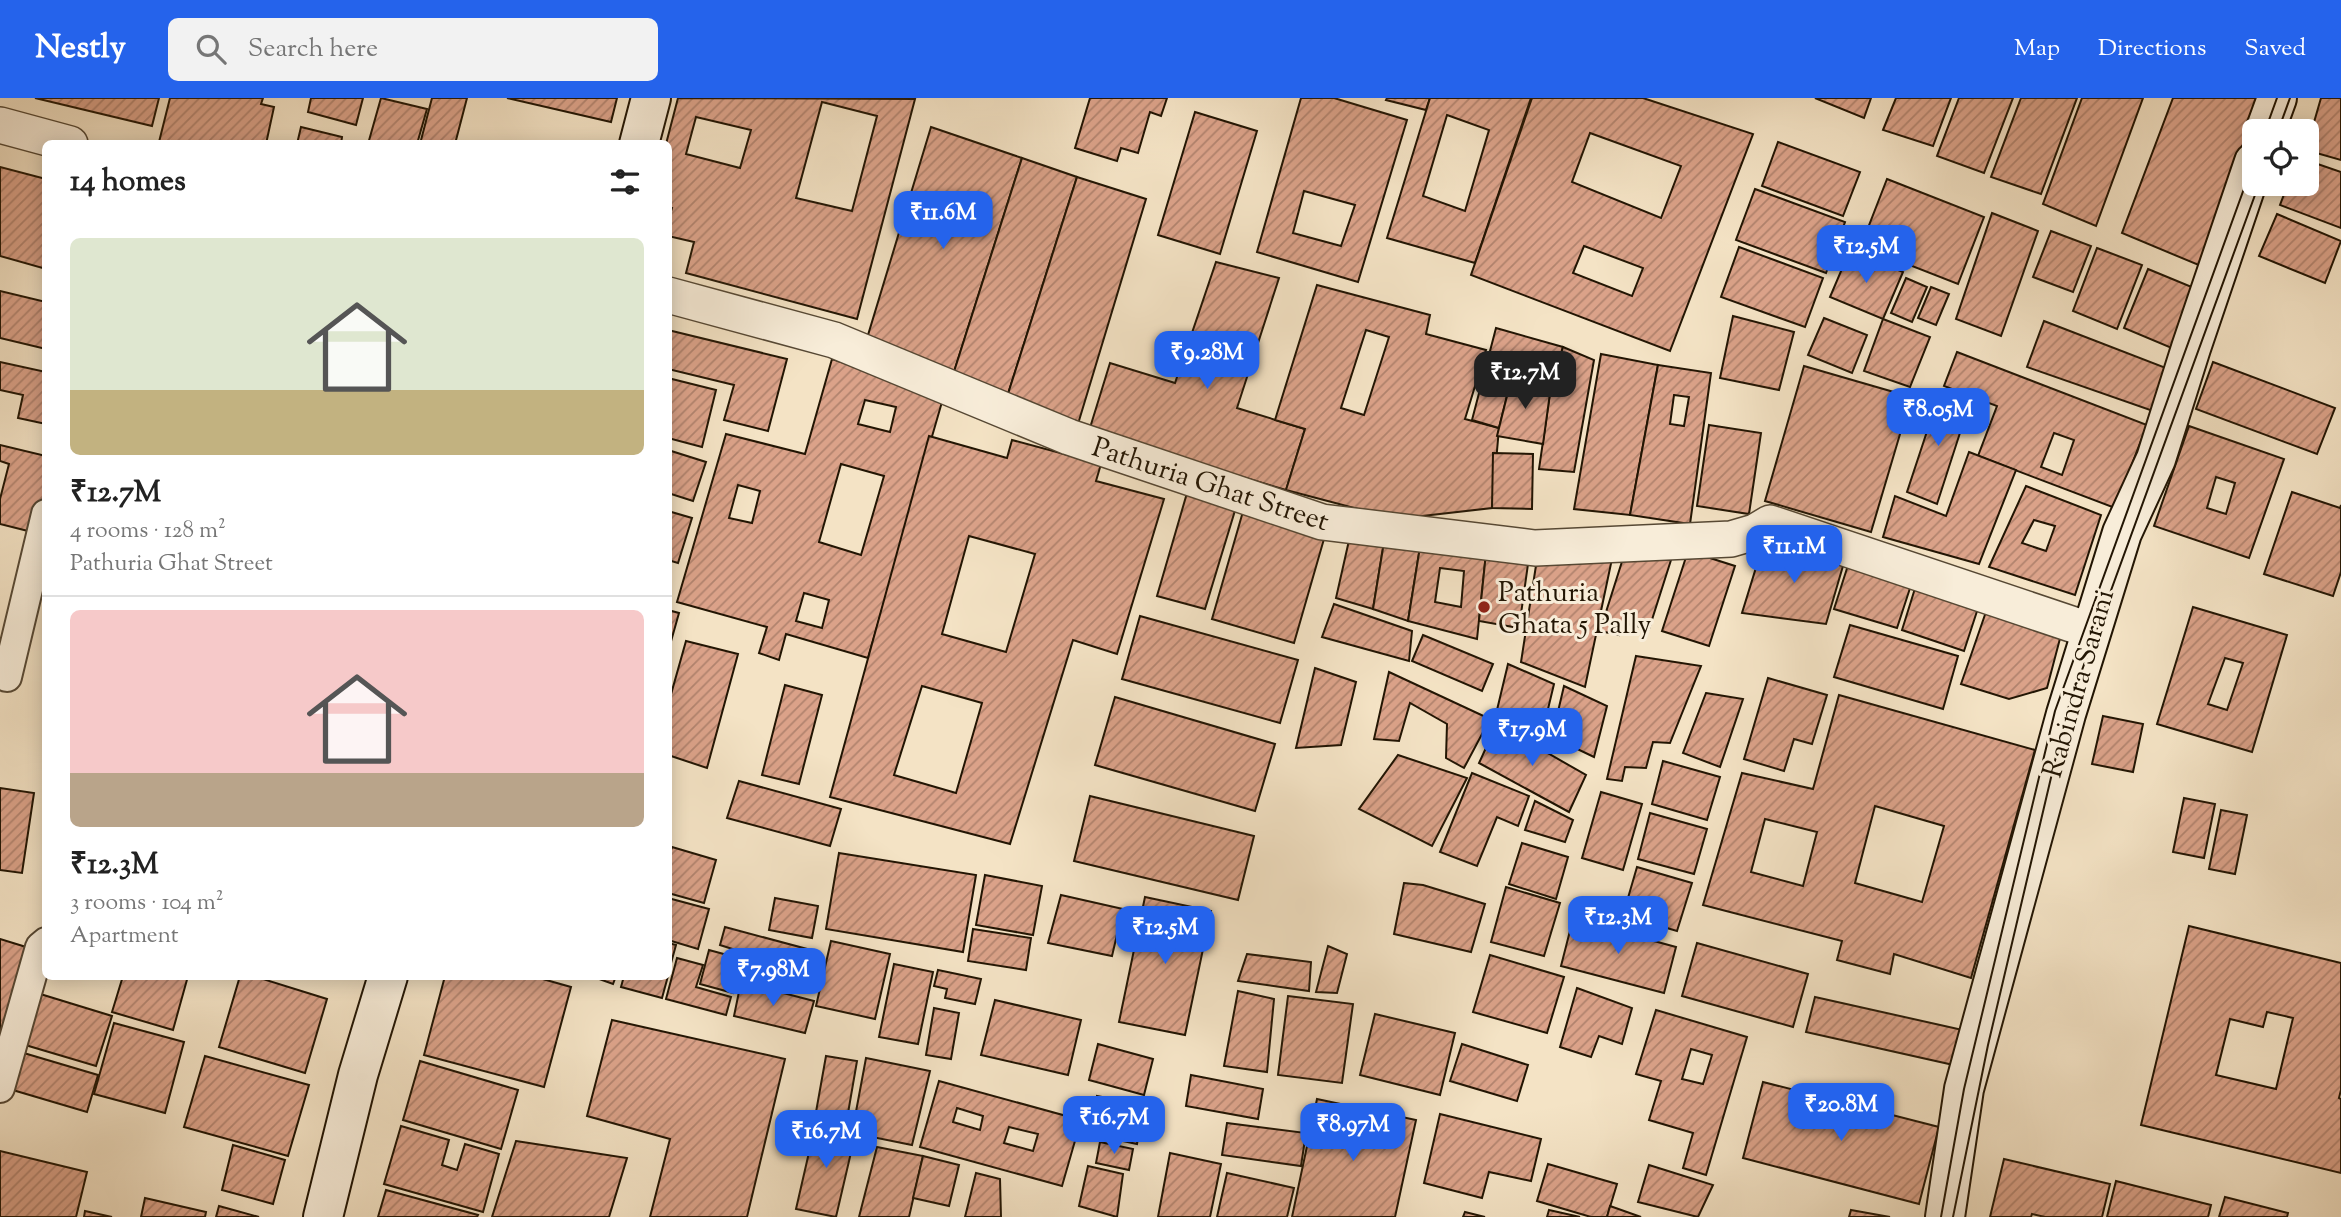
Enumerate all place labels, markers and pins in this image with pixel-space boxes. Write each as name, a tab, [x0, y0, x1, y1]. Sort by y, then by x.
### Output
pin: ₹11.6M	[886, 192, 1000, 251]
pin: ₹12.5M	[1809, 226, 1923, 285]
pin: ₹9.28M	[1150, 331, 1264, 391]
pin: ₹12.7M	[1468, 352, 1582, 411]
pin: ₹8.05M	[1881, 388, 1995, 448]
pin: ₹11.1M	[1737, 526, 1851, 585]
place label: Pathuria Ghata 5 Pally	[1498, 574, 1652, 646]
marker: Pathuria Ghata 5 Pally	[1476, 599, 1492, 615]
pin: ₹17.9M	[1475, 708, 1589, 768]
pin: ₹12.3M	[1561, 896, 1675, 956]
pin: ₹12.5M	[1108, 906, 1222, 966]
pin: ₹7.98M	[716, 948, 830, 1008]
pin: ₹20.8M	[1784, 1084, 1898, 1143]
pin: ₹16.7M	[1057, 1096, 1171, 1156]
pin: ₹8.97M	[1296, 1104, 1410, 1163]
pin: ₹16.7M	[769, 1110, 883, 1170]

